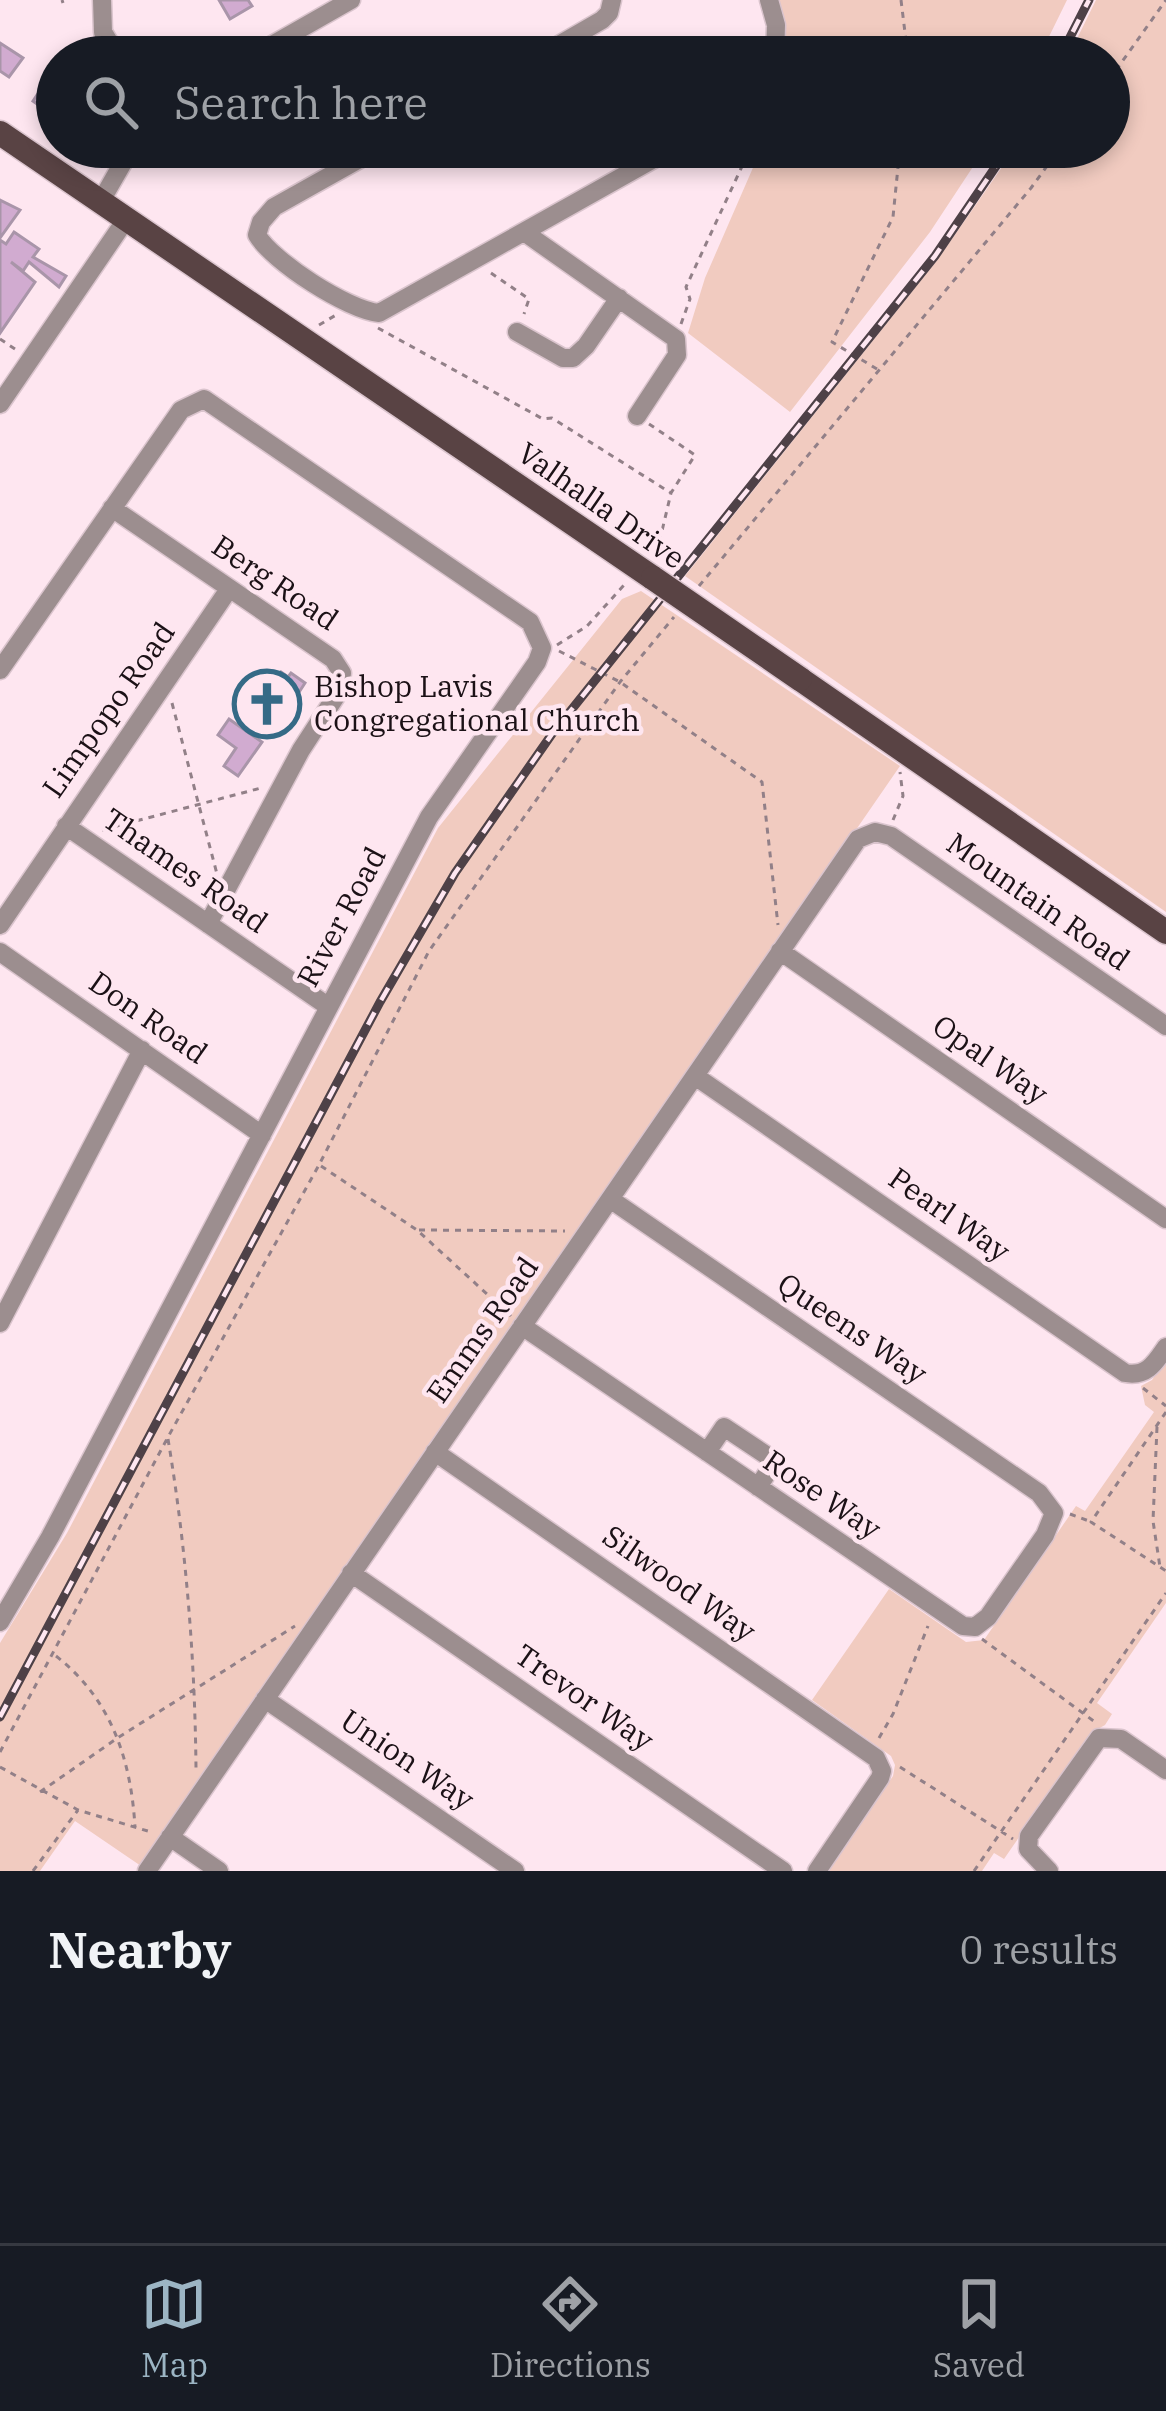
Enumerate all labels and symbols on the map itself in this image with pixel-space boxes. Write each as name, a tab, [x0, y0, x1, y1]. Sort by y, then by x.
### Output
street label: Valhalla Drive	[511, 433, 693, 577]
street label: Berg Road	[205, 525, 347, 638]
street label: Limpopo Road	[33, 614, 183, 805]
place label: Bishop Lavis Congregational Church	[314, 666, 640, 739]
church icon: Bishop Lavis Congregational Church	[232, 669, 302, 739]
street label: Thames Road	[96, 799, 276, 941]
street label: Mountain Road	[940, 823, 1138, 978]
street label: River Road	[287, 839, 394, 993]
street label: Don Road	[82, 962, 216, 1072]
street label: Opal Way	[926, 1005, 1056, 1113]
street label: Pearl Way	[882, 1158, 1018, 1270]
street label: Emms Road	[417, 1249, 546, 1410]
street label: Queens Way	[771, 1263, 935, 1392]
street label: Rose Way	[757, 1440, 889, 1547]
street label: Silwood Way	[596, 1516, 764, 1650]
street label: Trevor Way	[508, 1635, 662, 1759]
street label: Union Way	[333, 1700, 482, 1818]

